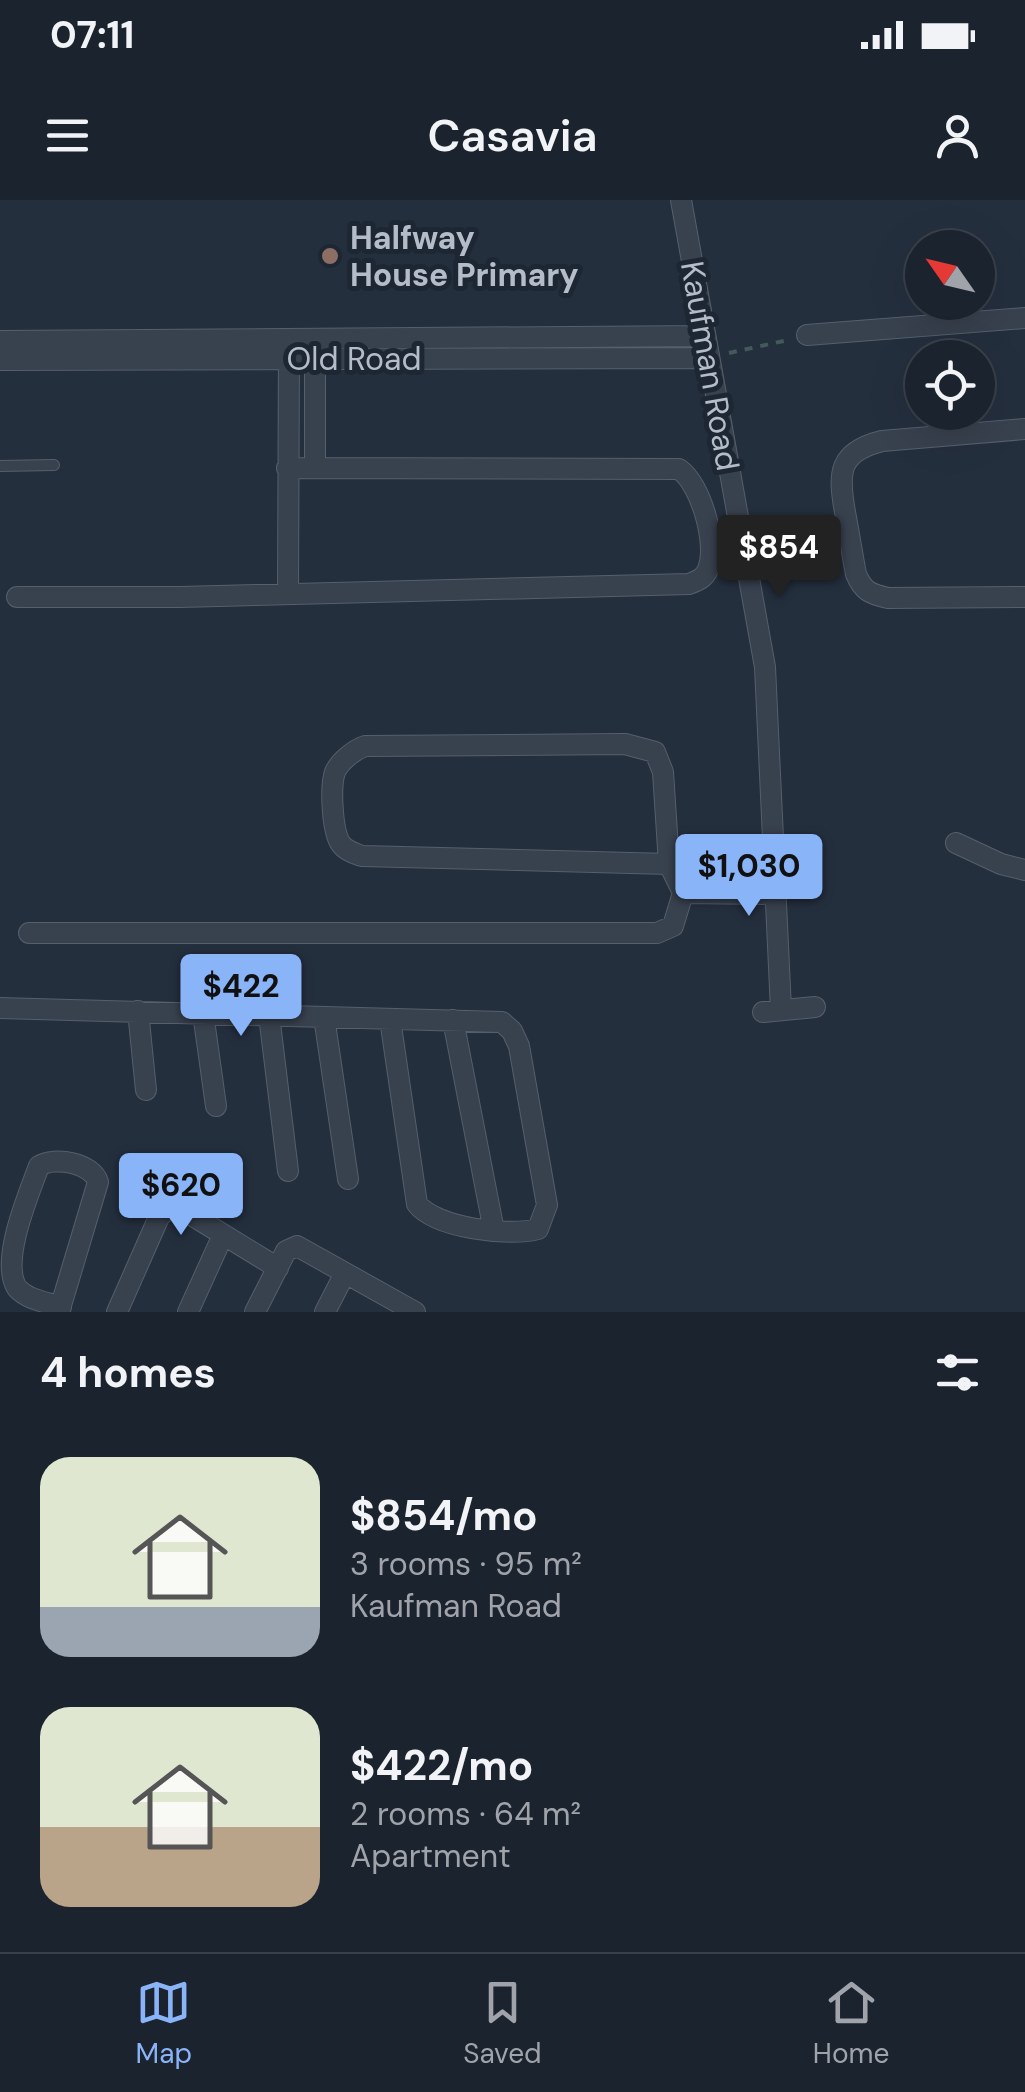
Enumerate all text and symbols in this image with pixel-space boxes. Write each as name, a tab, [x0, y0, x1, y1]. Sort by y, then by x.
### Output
text: 07:11	[50, 10, 134, 60]
text: Casavia	[427, 106, 598, 165]
icon: menu	[40, 108, 95, 163]
icon: person	[930, 108, 985, 163]
place label: Halfway House Primary	[350, 217, 579, 296]
north arrow	[905, 230, 995, 320]
map controls	[905, 230, 995, 430]
marker: Halfway House Primary	[319, 245, 341, 267]
street label: Kaufman Road	[671, 258, 749, 474]
street label: Old Road	[287, 338, 421, 380]
button: locate	[905, 340, 995, 430]
pin: $854	[720, 515, 838, 600]
text: $854	[739, 526, 819, 568]
pin: $1,030	[668, 834, 830, 919]
text: $1,030	[697, 845, 801, 887]
pin: $422	[182, 954, 300, 1039]
text: $422	[202, 965, 280, 1007]
pin: $620	[122, 1153, 240, 1238]
text: $620	[141, 1164, 221, 1206]
text: 4 homes	[40, 1345, 216, 1400]
icon: filters	[930, 1345, 985, 1400]
text: $854/mo	[350, 1488, 538, 1543]
icon: home	[120, 1497, 240, 1617]
text: 3 rooms · 95 m²	[350, 1543, 582, 1585]
text: Kaufman Road	[350, 1585, 562, 1627]
text: $422/mo	[350, 1738, 533, 1793]
icon: home	[120, 1747, 240, 1867]
text: 2 rooms · 64 m²	[350, 1793, 581, 1835]
text: Apartment	[350, 1835, 511, 1877]
tab: Map	[136, 1975, 192, 2072]
tab: Saved	[463, 1975, 542, 2072]
tab: Home	[813, 1975, 889, 2072]

